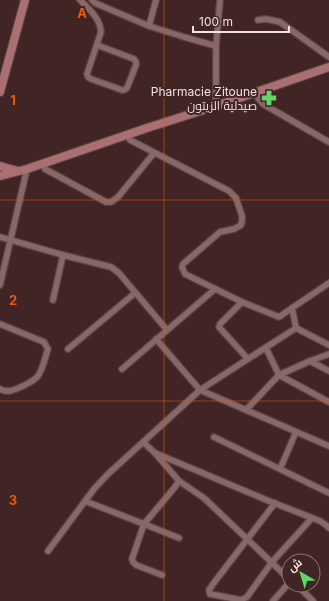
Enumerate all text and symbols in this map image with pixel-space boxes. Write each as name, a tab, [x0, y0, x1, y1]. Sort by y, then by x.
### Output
text: A	[77, 5, 87, 21]
scale bar	[193, 8, 289, 34]
text: 100 m	[199, 14, 233, 29]
place label: Pharmacie Zitoune صيدلية الزيتون	[151, 84, 257, 113]
pharmacy icon: Pharmacie Zitoune صيدلية الزيتون	[260, 89, 278, 107]
text: 1	[10, 92, 16, 108]
text: 2	[9, 292, 17, 308]
text: 3	[9, 492, 17, 508]
north arrow	[281, 553, 321, 593]
text: ش	[285, 555, 305, 575]

